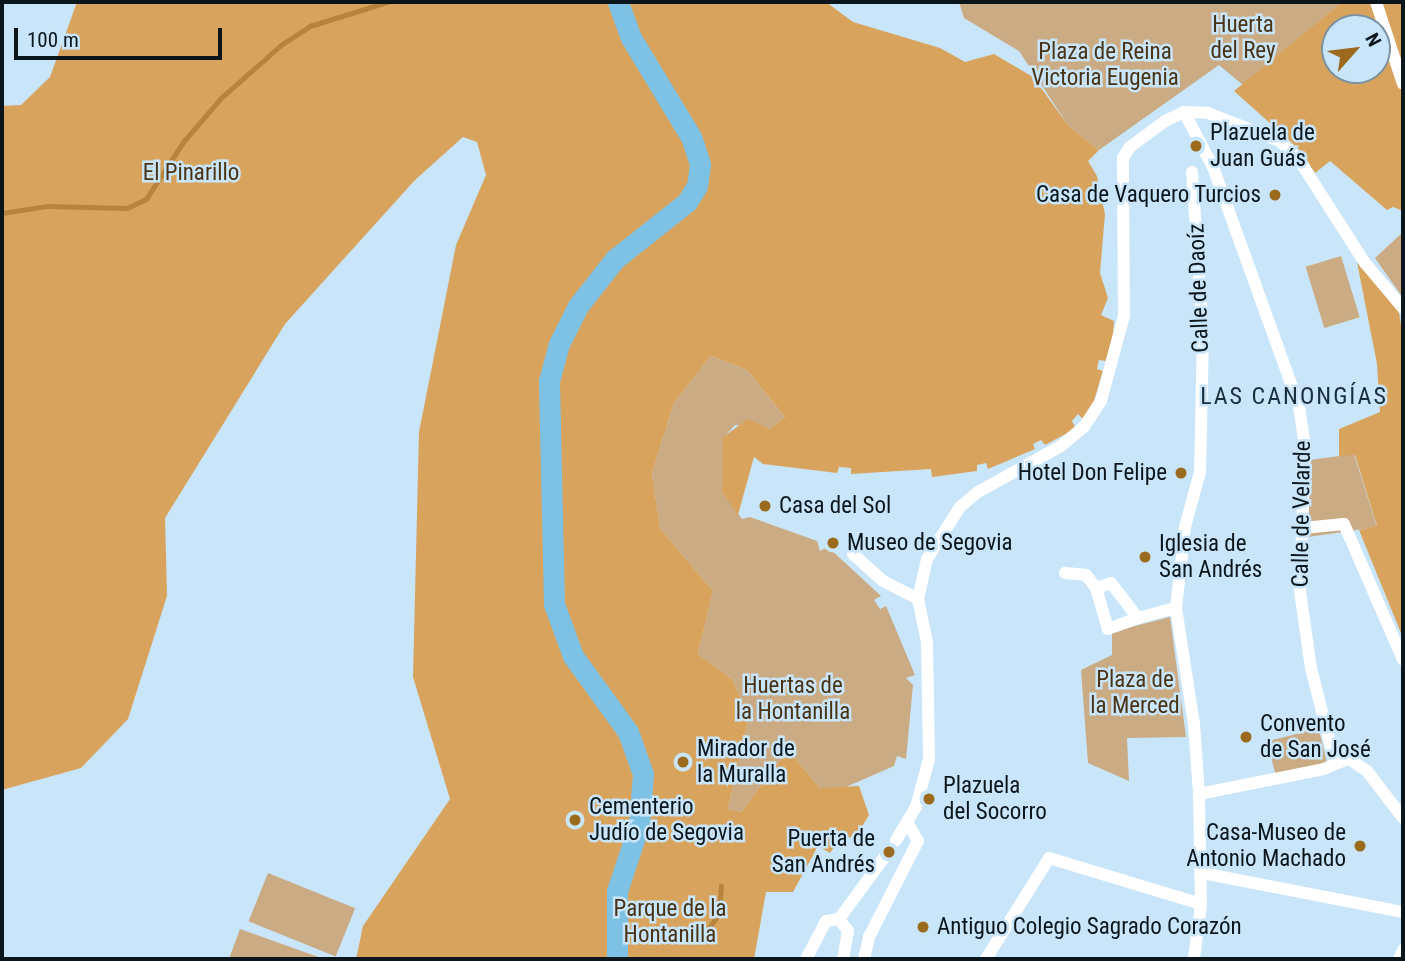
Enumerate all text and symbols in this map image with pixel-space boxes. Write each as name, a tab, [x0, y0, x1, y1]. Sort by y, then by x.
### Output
park label: Huerta del Rey	[1210, 11, 1276, 65]
scale bar	[18, 14, 226, 58]
north arrow	[1321, 14, 1391, 84]
text: 100 m	[27, 28, 79, 52]
text: N	[1360, 29, 1386, 50]
park label: Plaza de Reina Victoria Eugenia	[1031, 38, 1179, 92]
place label: Plazuela de Juan Guás	[1210, 119, 1315, 173]
marker: Plazuela de Juan Guás	[1188, 138, 1204, 154]
park label: El Pinarillo	[143, 159, 239, 187]
place label: Casa de Vaquero Turcios	[1036, 181, 1261, 209]
marker: Casa de Vaquero Turcios	[1267, 187, 1283, 203]
street label: Calle de Daoíz	[1183, 223, 1215, 353]
district label: LAS CANONGÍAS	[1202, 383, 1386, 411]
street label: Calle de Velarde	[1287, 440, 1317, 588]
place label: Hotel Don Felipe	[1018, 459, 1167, 487]
marker: Hotel Don Felipe	[1173, 465, 1189, 481]
place label: Casa del Sol	[779, 492, 891, 520]
marker: Casa del Sol	[757, 498, 773, 514]
place label: Museo de Segovia	[847, 529, 1013, 557]
place label: Iglesia de San Andrés	[1159, 530, 1262, 584]
marker: Museo de Segovia	[825, 535, 841, 551]
marker: Iglesia de San Andrés	[1137, 549, 1153, 565]
park label: Plaza de la Merced	[1090, 666, 1180, 720]
park label: Huertas de la Hontanilla	[736, 672, 850, 726]
place label: Convento de San José	[1260, 710, 1371, 764]
marker: Convento de San José	[1238, 729, 1254, 745]
place label: Mirador de la Muralla	[697, 735, 795, 789]
marker: Mirador de la Muralla	[675, 754, 691, 770]
place label: Plazuela del Socorro	[943, 772, 1047, 826]
marker: Plazuela del Socorro	[921, 791, 937, 807]
place label: Cementerio Judío de Segovia	[589, 793, 744, 847]
marker: Cementerio Judío de Segovia	[567, 812, 583, 828]
place label: Casa-Museo de Antonio Machado	[1186, 819, 1346, 873]
place label: Puerta de San Andrés	[772, 825, 875, 879]
marker: Casa-Museo de Antonio Machado	[1352, 838, 1368, 854]
marker: Puerta de San Andrés	[881, 844, 897, 860]
park label: Parque de la Hontanilla	[614, 895, 726, 949]
place label: Antiguo Colegio Sagrado Corazón	[937, 913, 1242, 941]
marker: Antiguo Colegio Sagrado Corazón	[915, 919, 931, 935]

